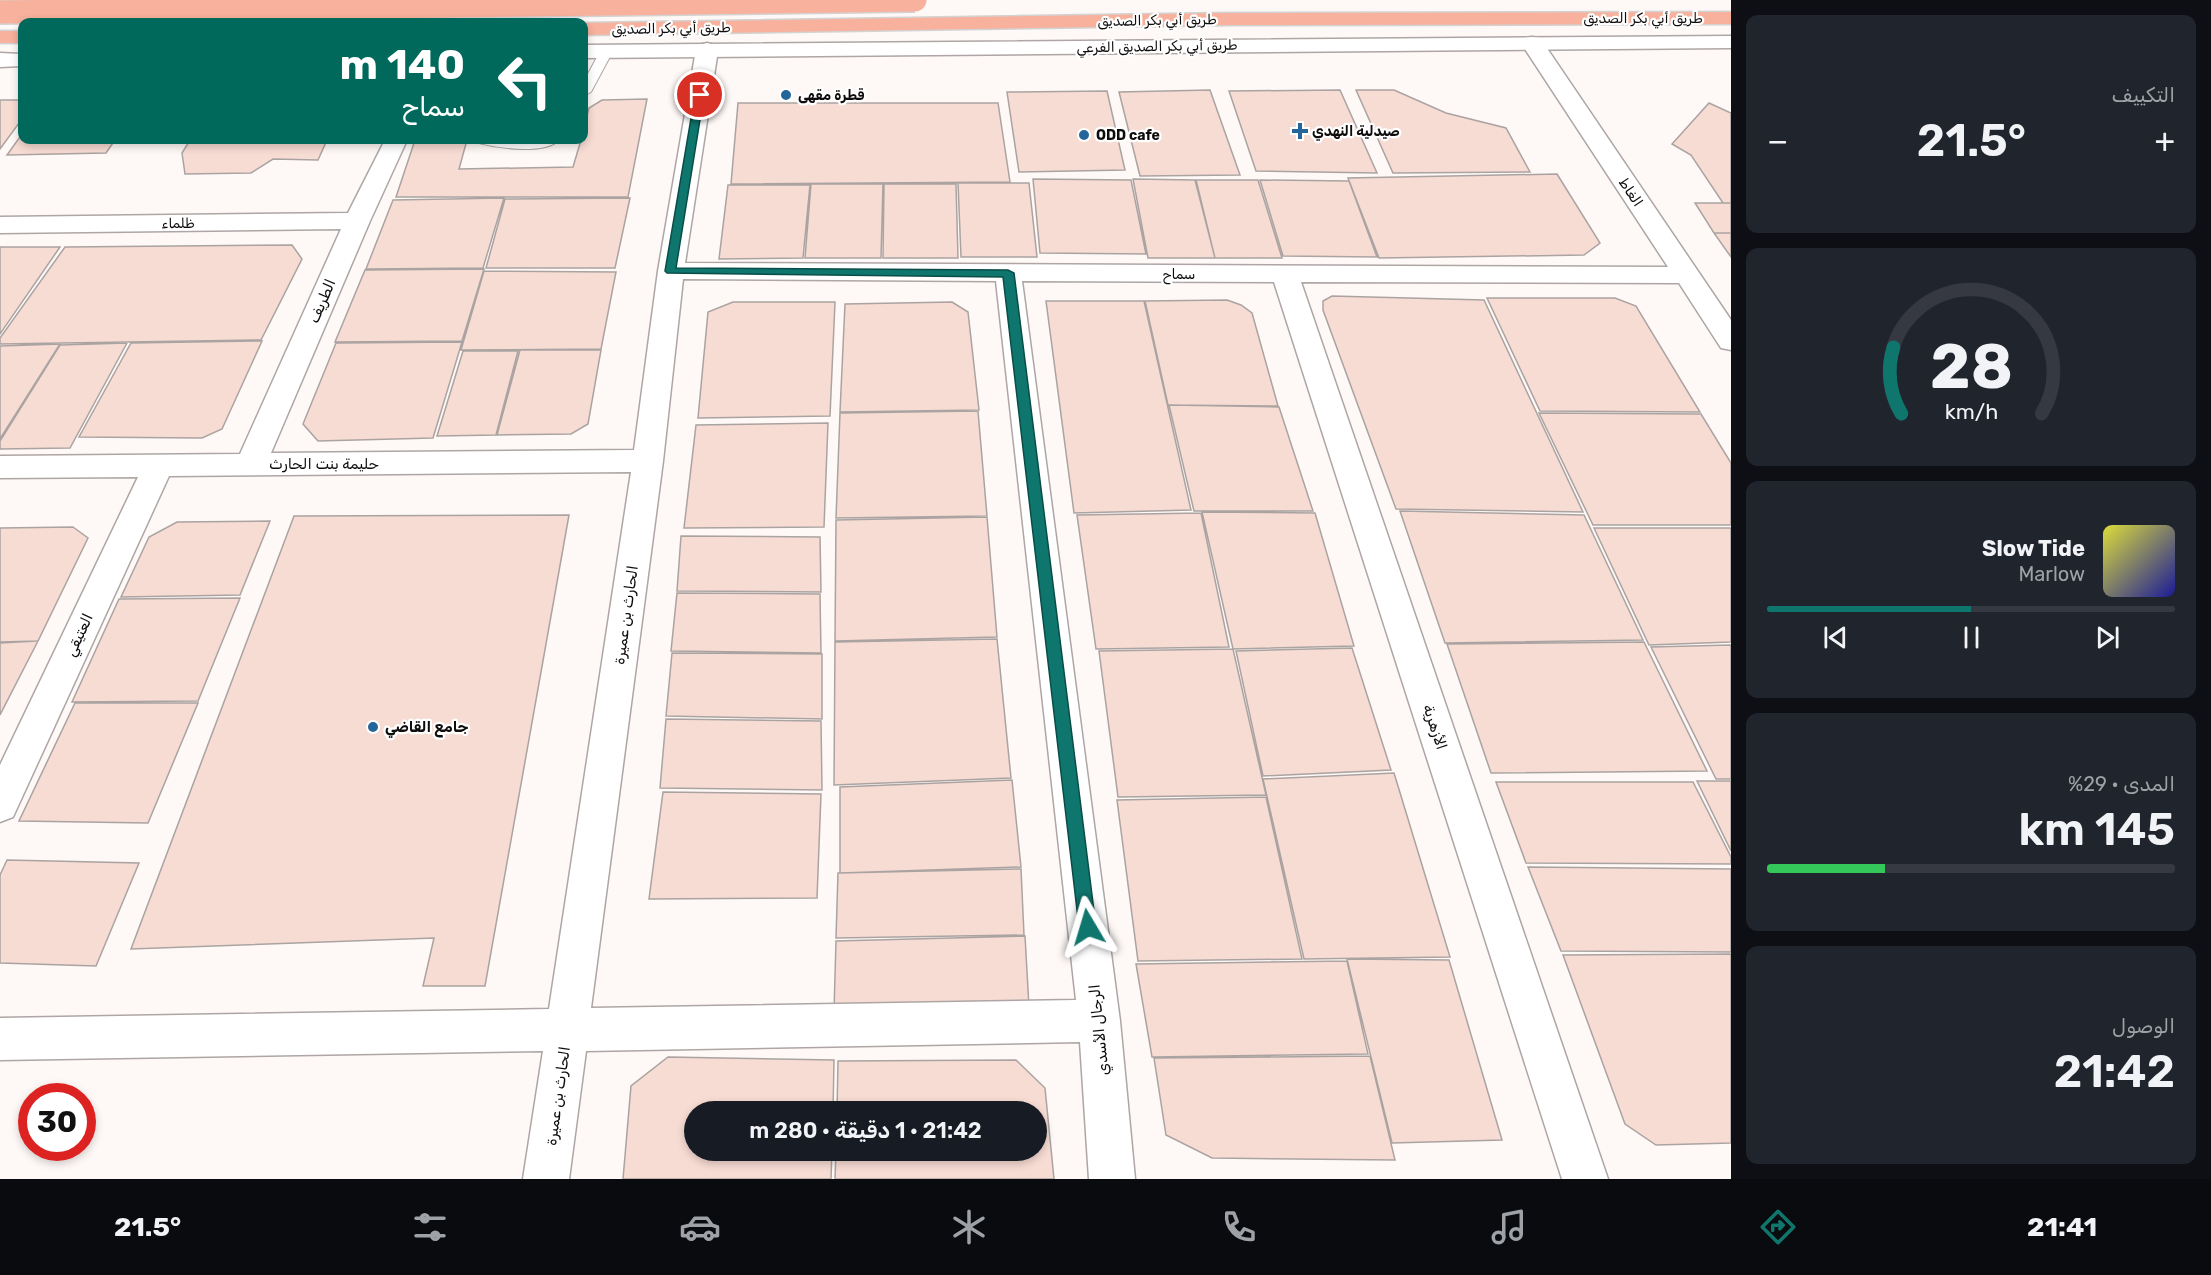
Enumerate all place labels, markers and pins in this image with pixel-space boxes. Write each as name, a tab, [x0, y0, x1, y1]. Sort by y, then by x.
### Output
pin	[674, 69, 725, 120]
place label: قطرة مقهى	[798, 87, 865, 104]
marker: قطرة مقهى	[779, 88, 793, 102]
place label: صيدلية النهدي	[1312, 123, 1400, 141]
marker: صيدلية النهدي	[1293, 124, 1307, 138]
place label: ODD cafe	[1096, 127, 1160, 144]
marker: ODD cafe	[1077, 128, 1091, 142]
place label: جامع القاضي	[385, 718, 468, 739]
marker: جامع القاضي	[366, 720, 380, 734]

